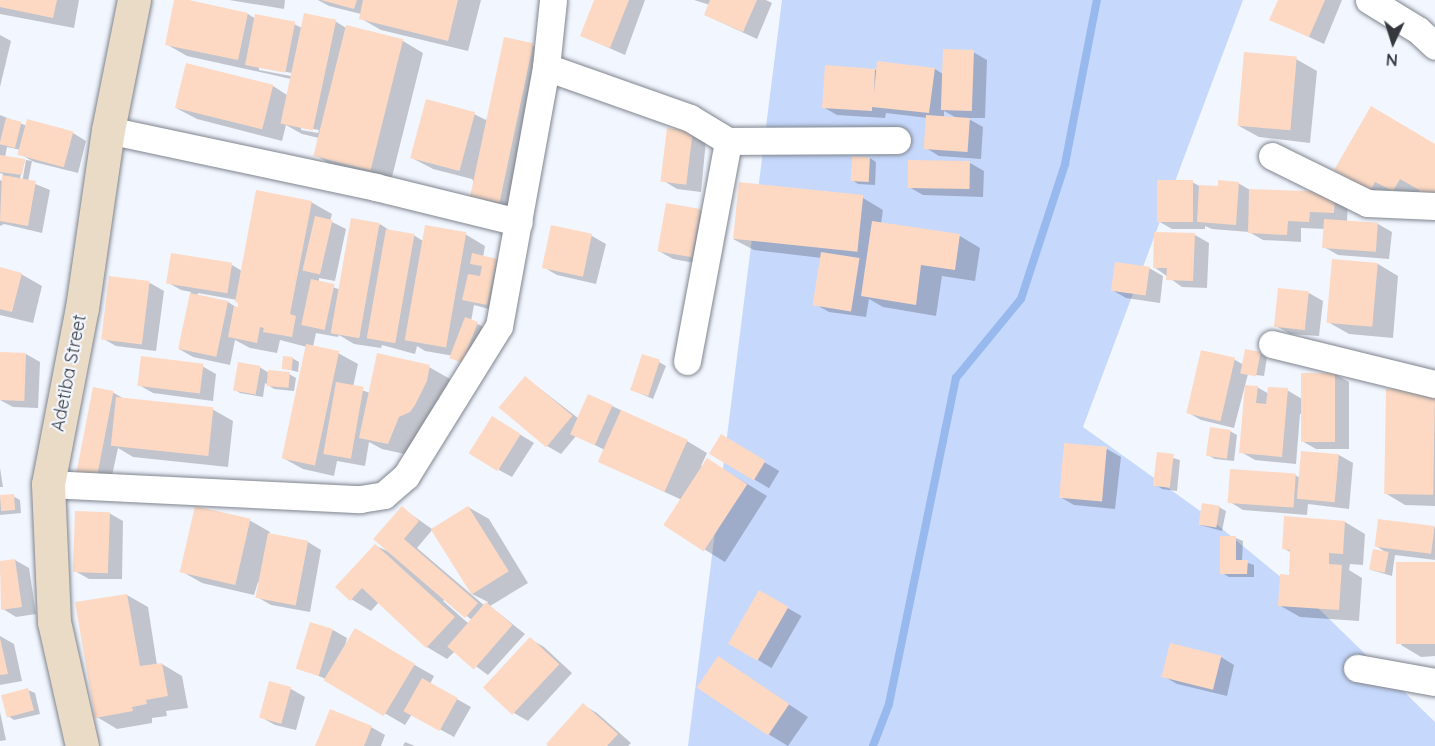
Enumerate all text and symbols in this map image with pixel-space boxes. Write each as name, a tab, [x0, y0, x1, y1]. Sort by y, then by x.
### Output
north arrow	[1363, 12, 1423, 72]
text: N	[1385, 50, 1398, 70]
street label: Adetiba Street	[47, 313, 91, 433]

